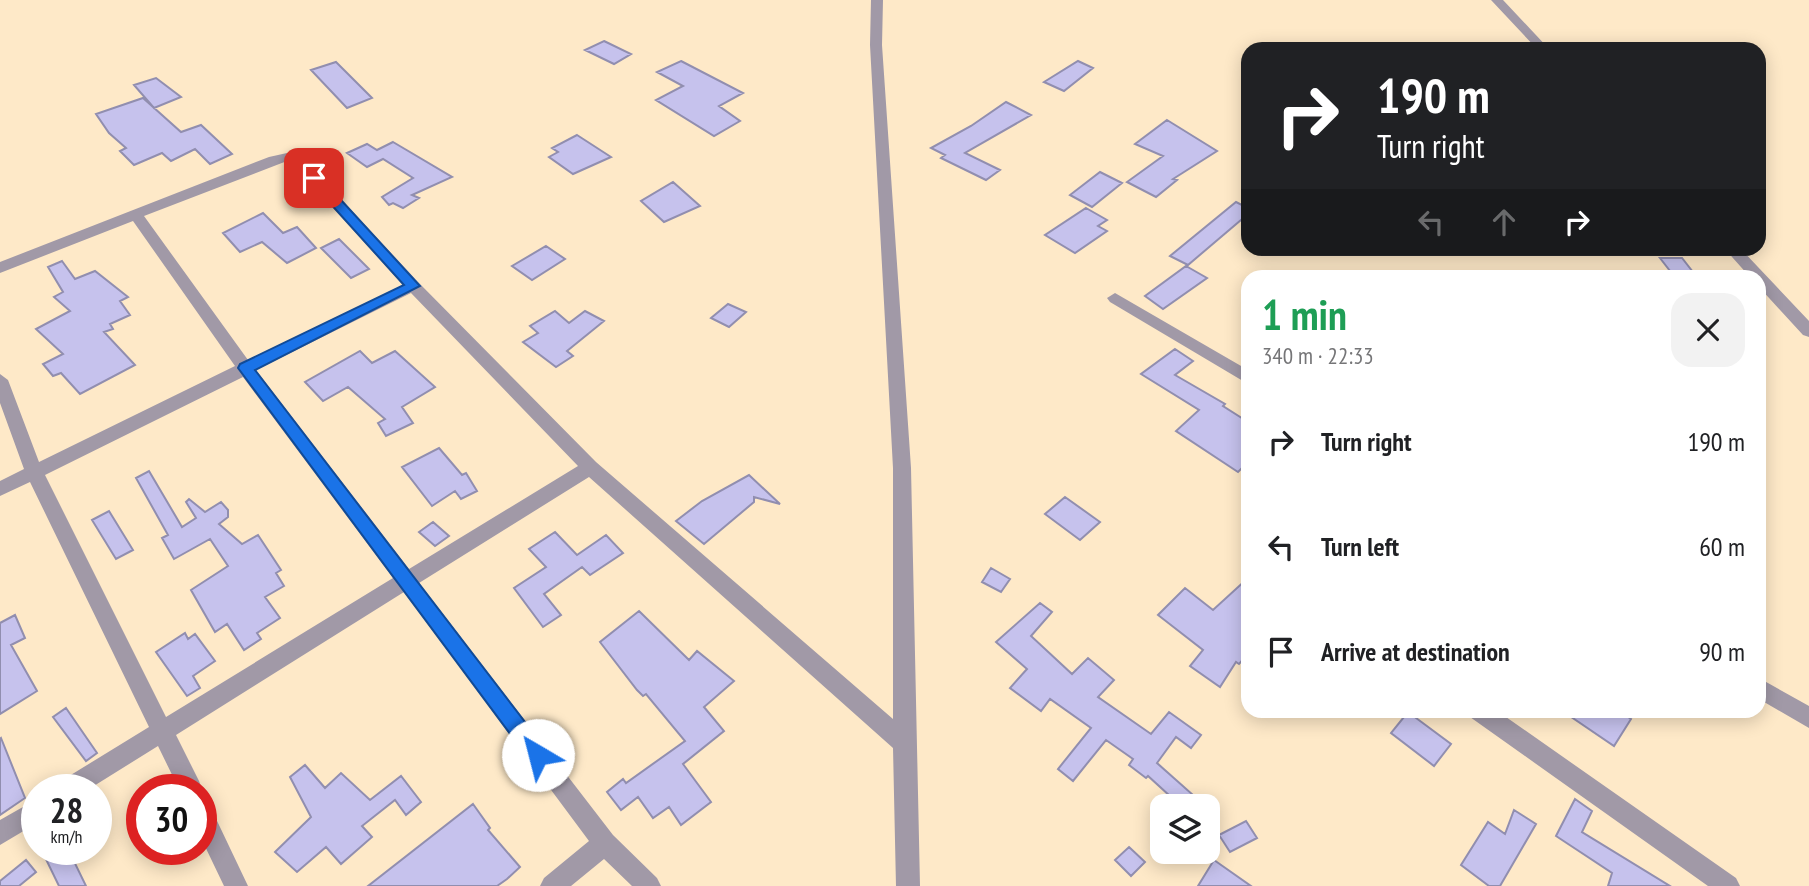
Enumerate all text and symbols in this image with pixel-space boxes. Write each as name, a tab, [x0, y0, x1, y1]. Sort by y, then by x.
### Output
text: 190 m	[1377, 63, 1490, 127]
icon: right	[1262, 70, 1353, 161]
text: Turn right	[1377, 125, 1485, 167]
pin	[284, 148, 344, 208]
icon: arrive	[295, 159, 333, 197]
icon: left	[1412, 203, 1450, 241]
icon: ahead	[1485, 203, 1523, 241]
icon: right	[1558, 203, 1596, 241]
text: 1 min	[1262, 287, 1347, 342]
button: close	[1671, 293, 1745, 367]
text: 340 m · 22:33	[1262, 341, 1374, 370]
icon: right	[1262, 423, 1300, 461]
text: Turn right	[1321, 425, 1412, 458]
text: 190 m	[1687, 425, 1745, 458]
icon: left	[1262, 528, 1300, 566]
text: Turn left	[1321, 530, 1399, 563]
text: 60 m	[1699, 530, 1745, 563]
icon: arrive	[1262, 633, 1300, 671]
text: Arrive at destination	[1321, 635, 1510, 668]
text: 90 m	[1699, 635, 1745, 668]
position arrow	[501, 718, 575, 792]
speed limit sign: 30	[126, 774, 217, 865]
text: 28	[50, 787, 83, 833]
map controls	[1150, 794, 1220, 864]
button: layers	[1150, 794, 1220, 864]
text: km/h	[51, 825, 82, 848]

